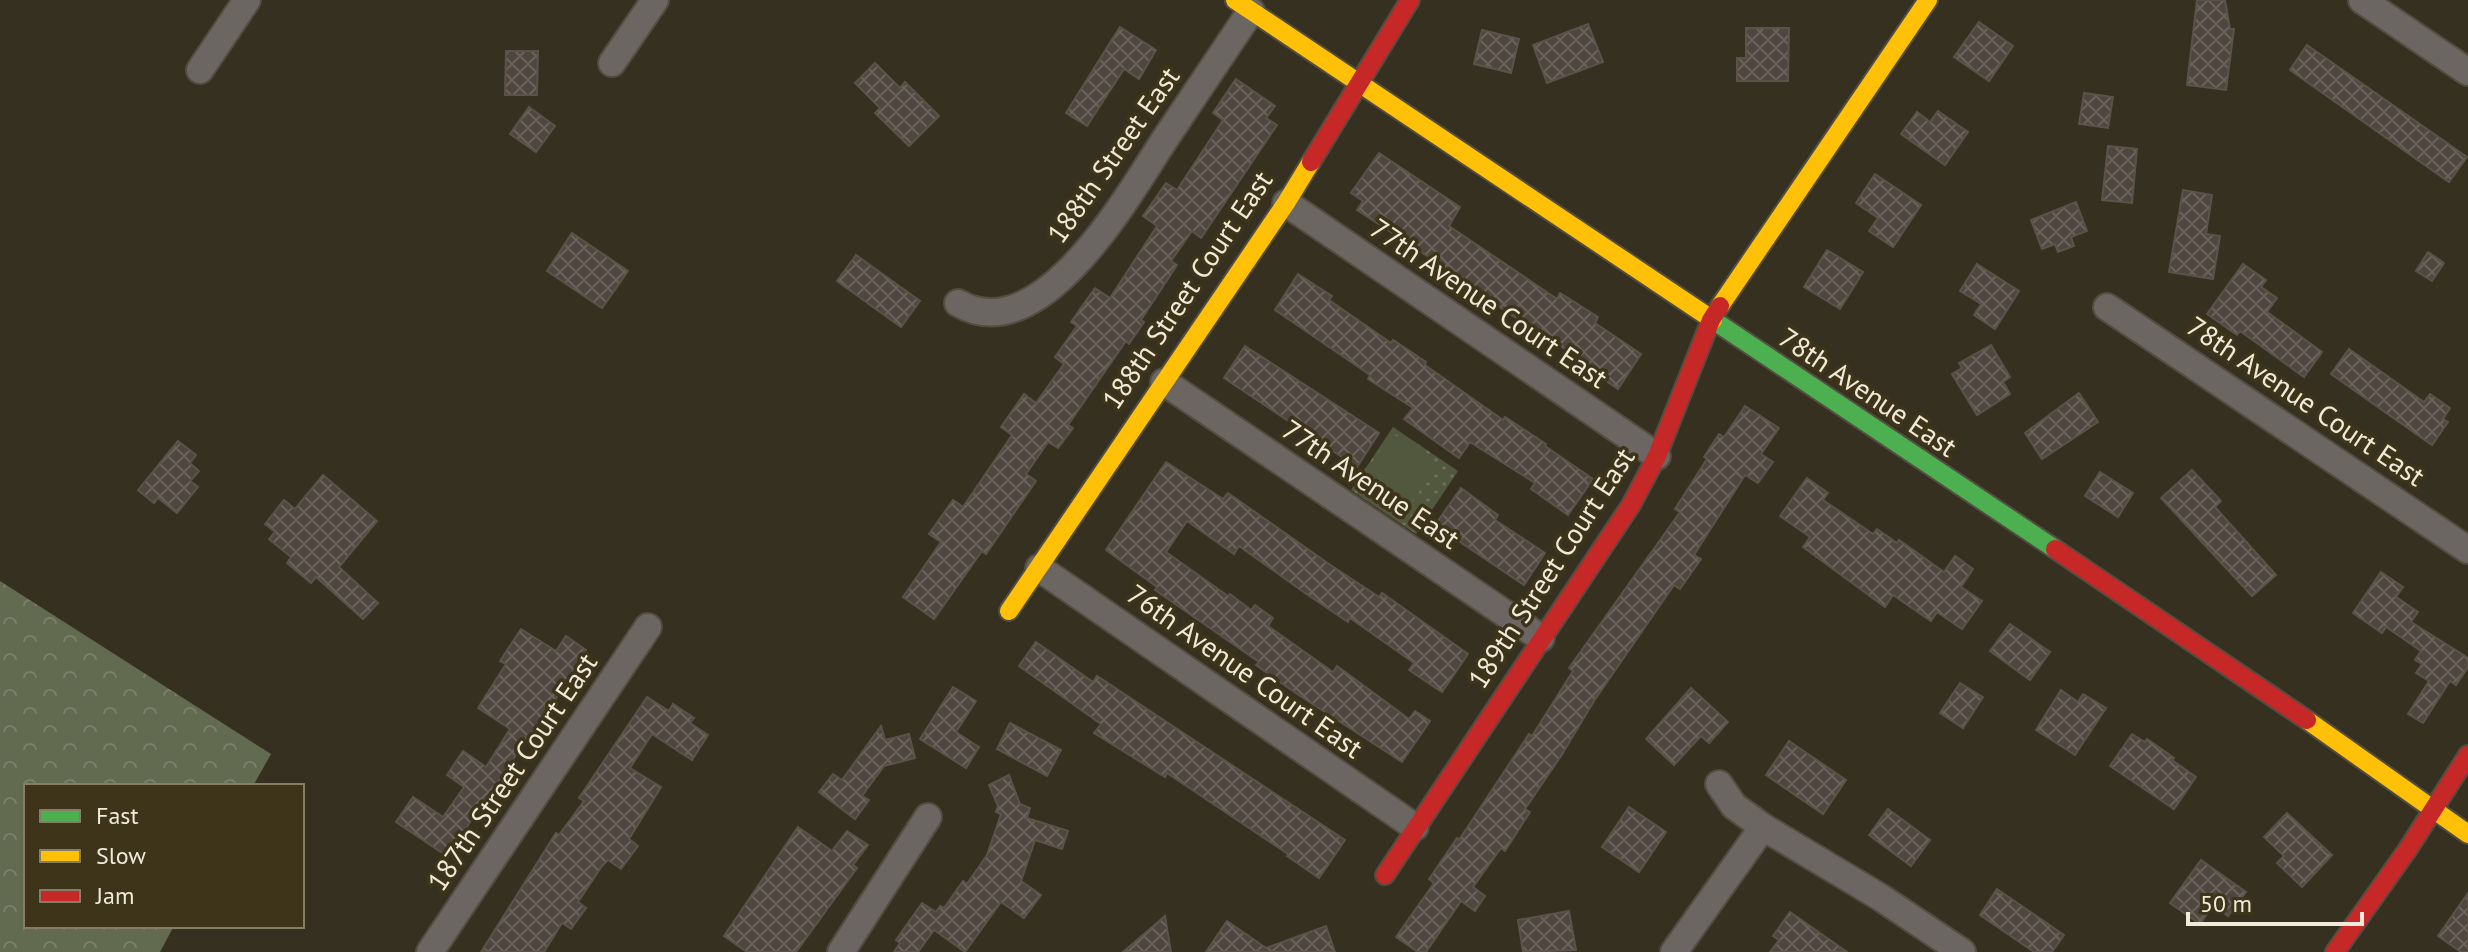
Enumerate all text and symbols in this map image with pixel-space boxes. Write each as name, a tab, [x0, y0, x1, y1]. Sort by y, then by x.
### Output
street label: 188th Street East	[1038, 59, 1187, 250]
street label: 188th Street Court East	[1093, 163, 1280, 416]
street label: 77th Avenue Court East	[1363, 209, 1616, 396]
street label: 78th Avenue Court East	[2180, 307, 2433, 494]
street label: 78th Avenue East	[1772, 318, 1965, 465]
street label: 77th Avenue East	[1275, 411, 1468, 557]
street label: 189th Street Court East	[1459, 440, 1643, 695]
street label: 76th Avenue Court East	[1120, 575, 1371, 766]
street label: 187th Street Court East	[418, 645, 605, 898]
legend	[24, 784, 304, 928]
text: Fast	[96, 800, 139, 831]
text: Slow	[96, 840, 146, 871]
scale bar	[2188, 876, 2362, 926]
text: Jam	[95, 880, 134, 911]
text: 50 m	[2200, 888, 2252, 919]

